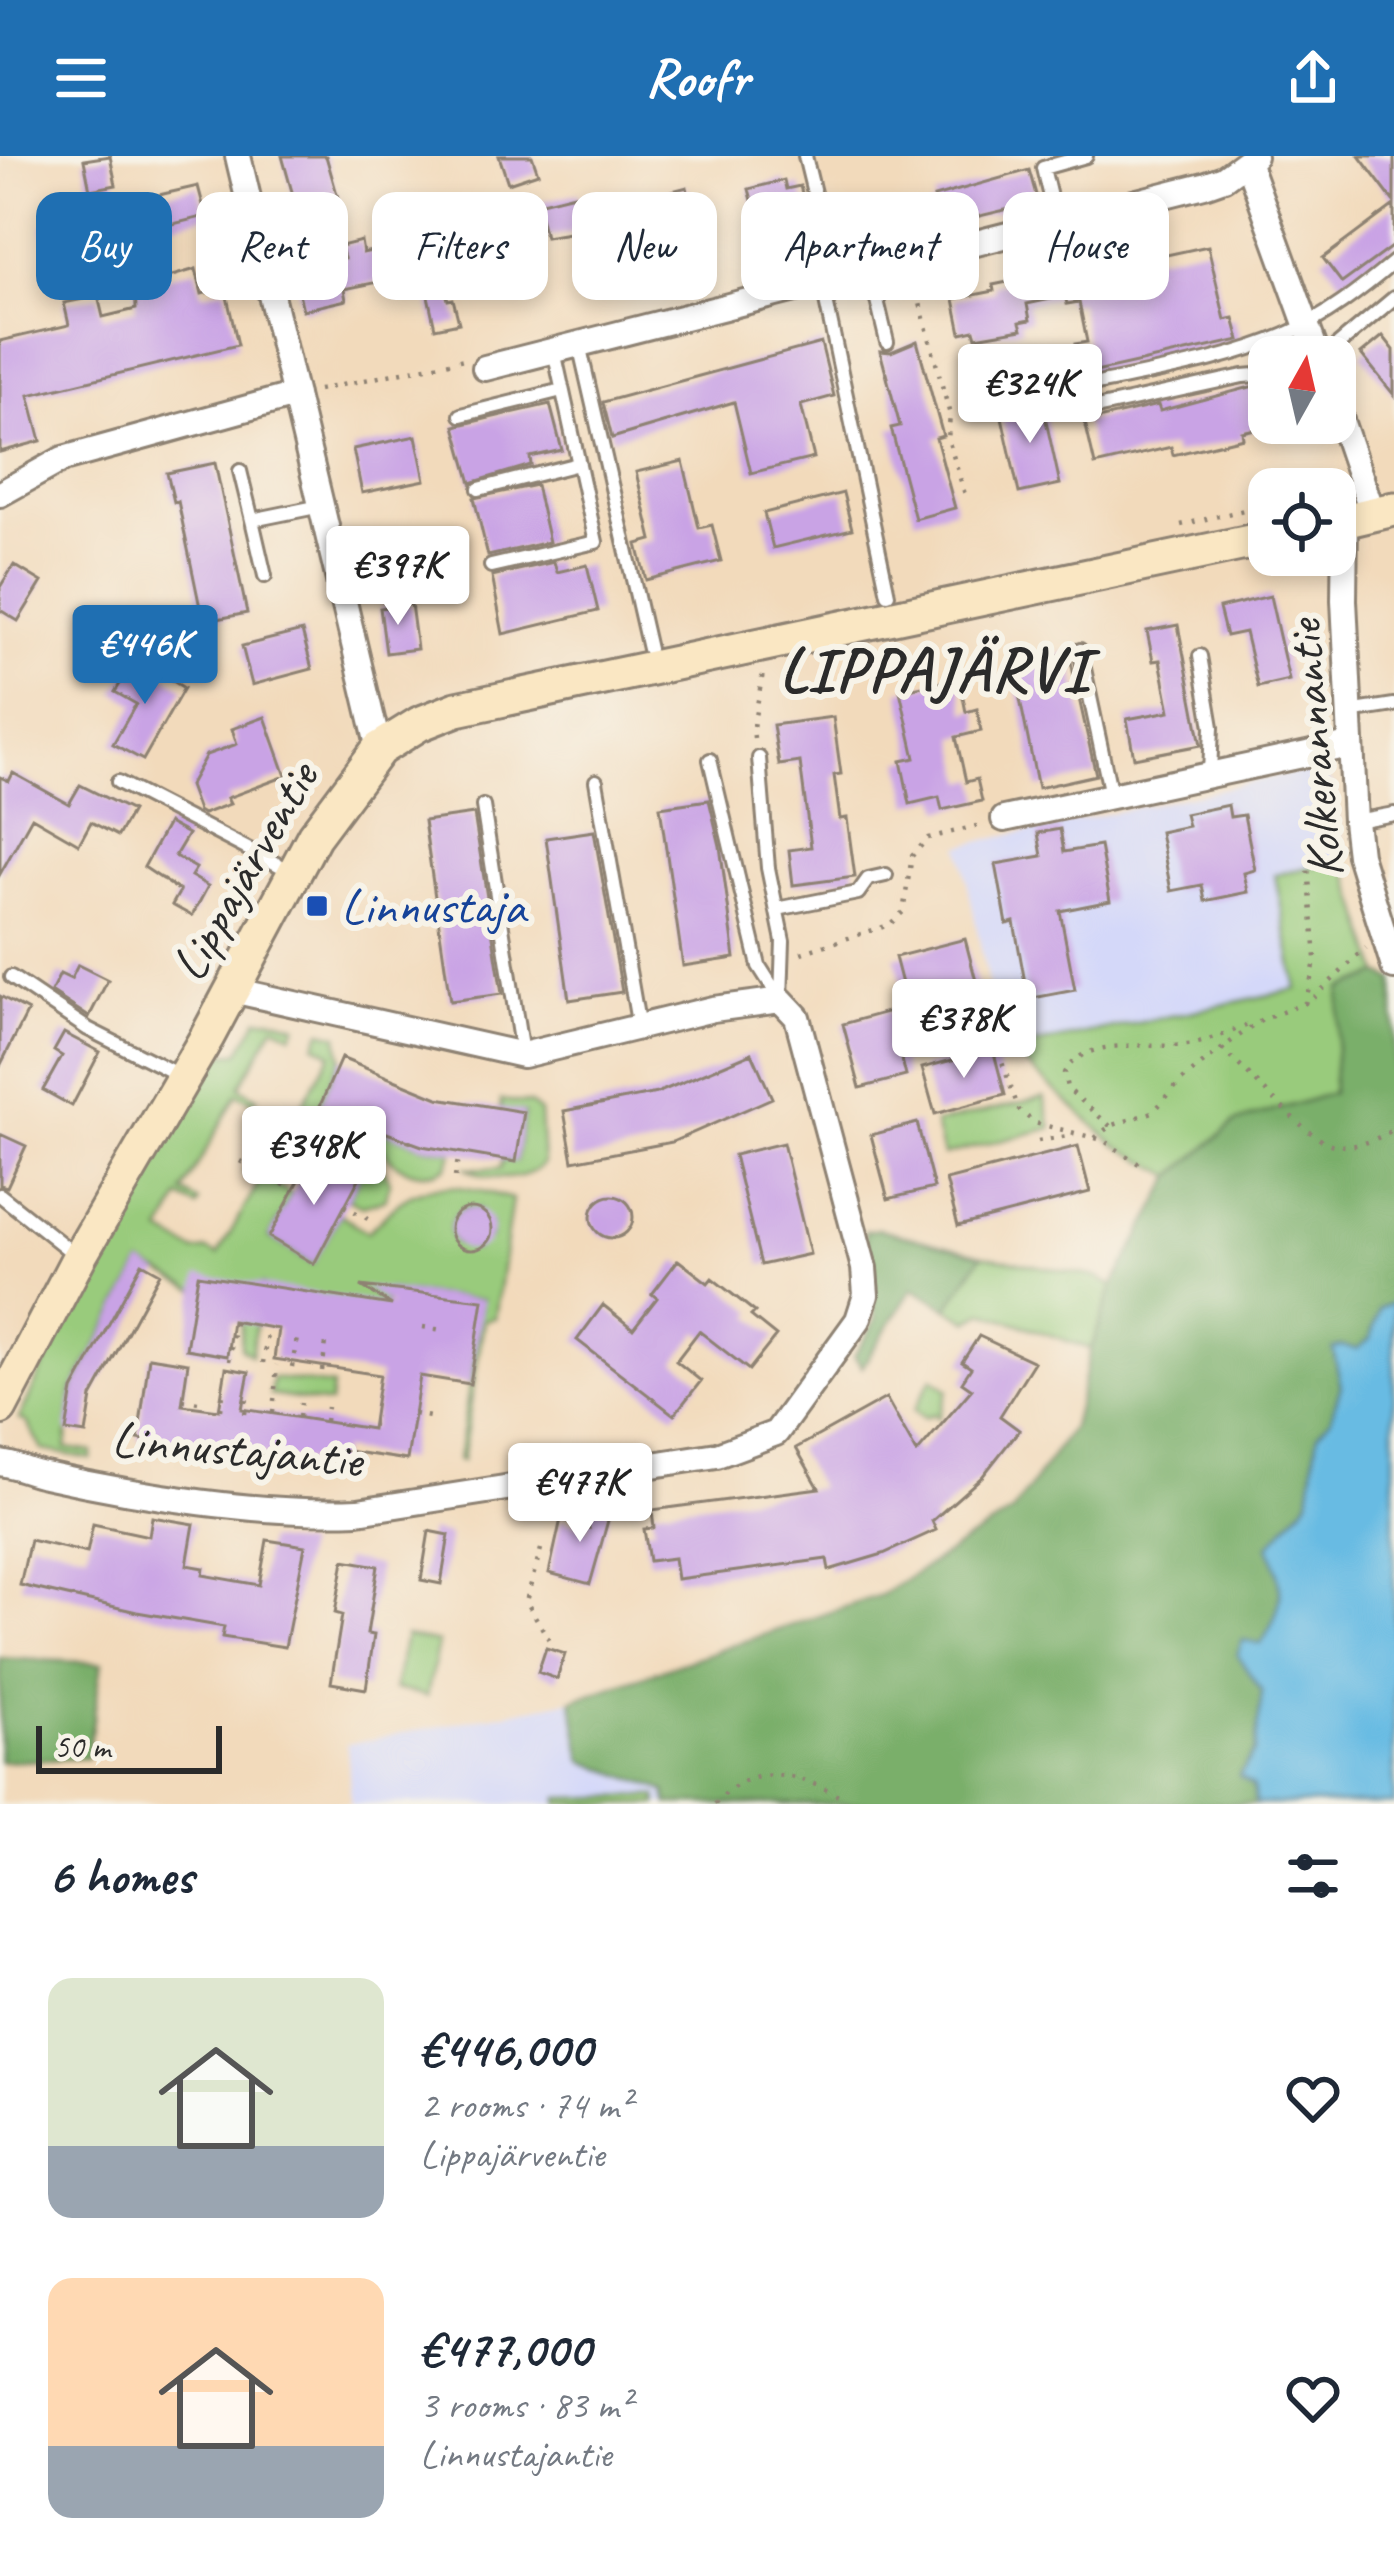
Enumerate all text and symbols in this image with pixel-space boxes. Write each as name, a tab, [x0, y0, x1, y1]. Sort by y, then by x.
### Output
text: Roofr	[645, 44, 749, 112]
icon: menu	[48, 45, 114, 111]
icon: share	[1280, 45, 1346, 111]
chip: Buy	[36, 192, 172, 300]
chip: Rent	[196, 192, 348, 300]
chip: Filters	[372, 192, 548, 300]
chip: New	[572, 192, 717, 300]
chip: Apartment	[741, 192, 979, 300]
chip: House	[1003, 192, 1169, 300]
north arrow	[1248, 336, 1356, 444]
map controls	[1248, 336, 1356, 576]
pin: €324K	[946, 344, 1114, 446]
text: €324K	[985, 358, 1075, 407]
button: locate	[1248, 468, 1356, 576]
pin: €397K	[314, 526, 482, 628]
text: €397K	[353, 540, 443, 589]
pin: €446K	[61, 605, 229, 707]
street label: Kolkerannantie	[1271, 614, 1357, 880]
text: €446K	[100, 619, 190, 668]
district label: LIPPAJÄRVI	[779, 630, 1101, 709]
street label: Lippajärventie	[156, 748, 334, 991]
place label: Linnustaja	[341, 874, 529, 938]
marker: Linnustaja	[304, 893, 330, 919]
pin: €378K	[880, 979, 1048, 1081]
text: €378K	[919, 993, 1009, 1042]
pin: €348K	[230, 1106, 398, 1208]
text: €348K	[269, 1120, 359, 1169]
street label: Linnustajantie	[109, 1406, 368, 1492]
pin: €477K	[496, 1443, 664, 1545]
text: €477K	[535, 1457, 625, 1506]
scale bar	[36, 1720, 222, 1773]
text: 50 m	[54, 1726, 110, 1768]
icon: filters	[1280, 1843, 1346, 1909]
text: 6 homes	[48, 1844, 193, 1908]
text: €446,000	[420, 2017, 592, 2081]
icon: home	[144, 2026, 288, 2170]
icon: heart	[1280, 2065, 1346, 2131]
text: 2 rooms · 74 m²	[420, 2081, 631, 2130]
text: Lippajärventie	[420, 2130, 604, 2179]
text: €477,000	[420, 2317, 590, 2381]
icon: home	[144, 2326, 288, 2470]
icon: heart	[1280, 2365, 1346, 2431]
text: 3 rooms · 83 m²	[420, 2381, 631, 2430]
text: Linnustajantie	[420, 2430, 611, 2479]

